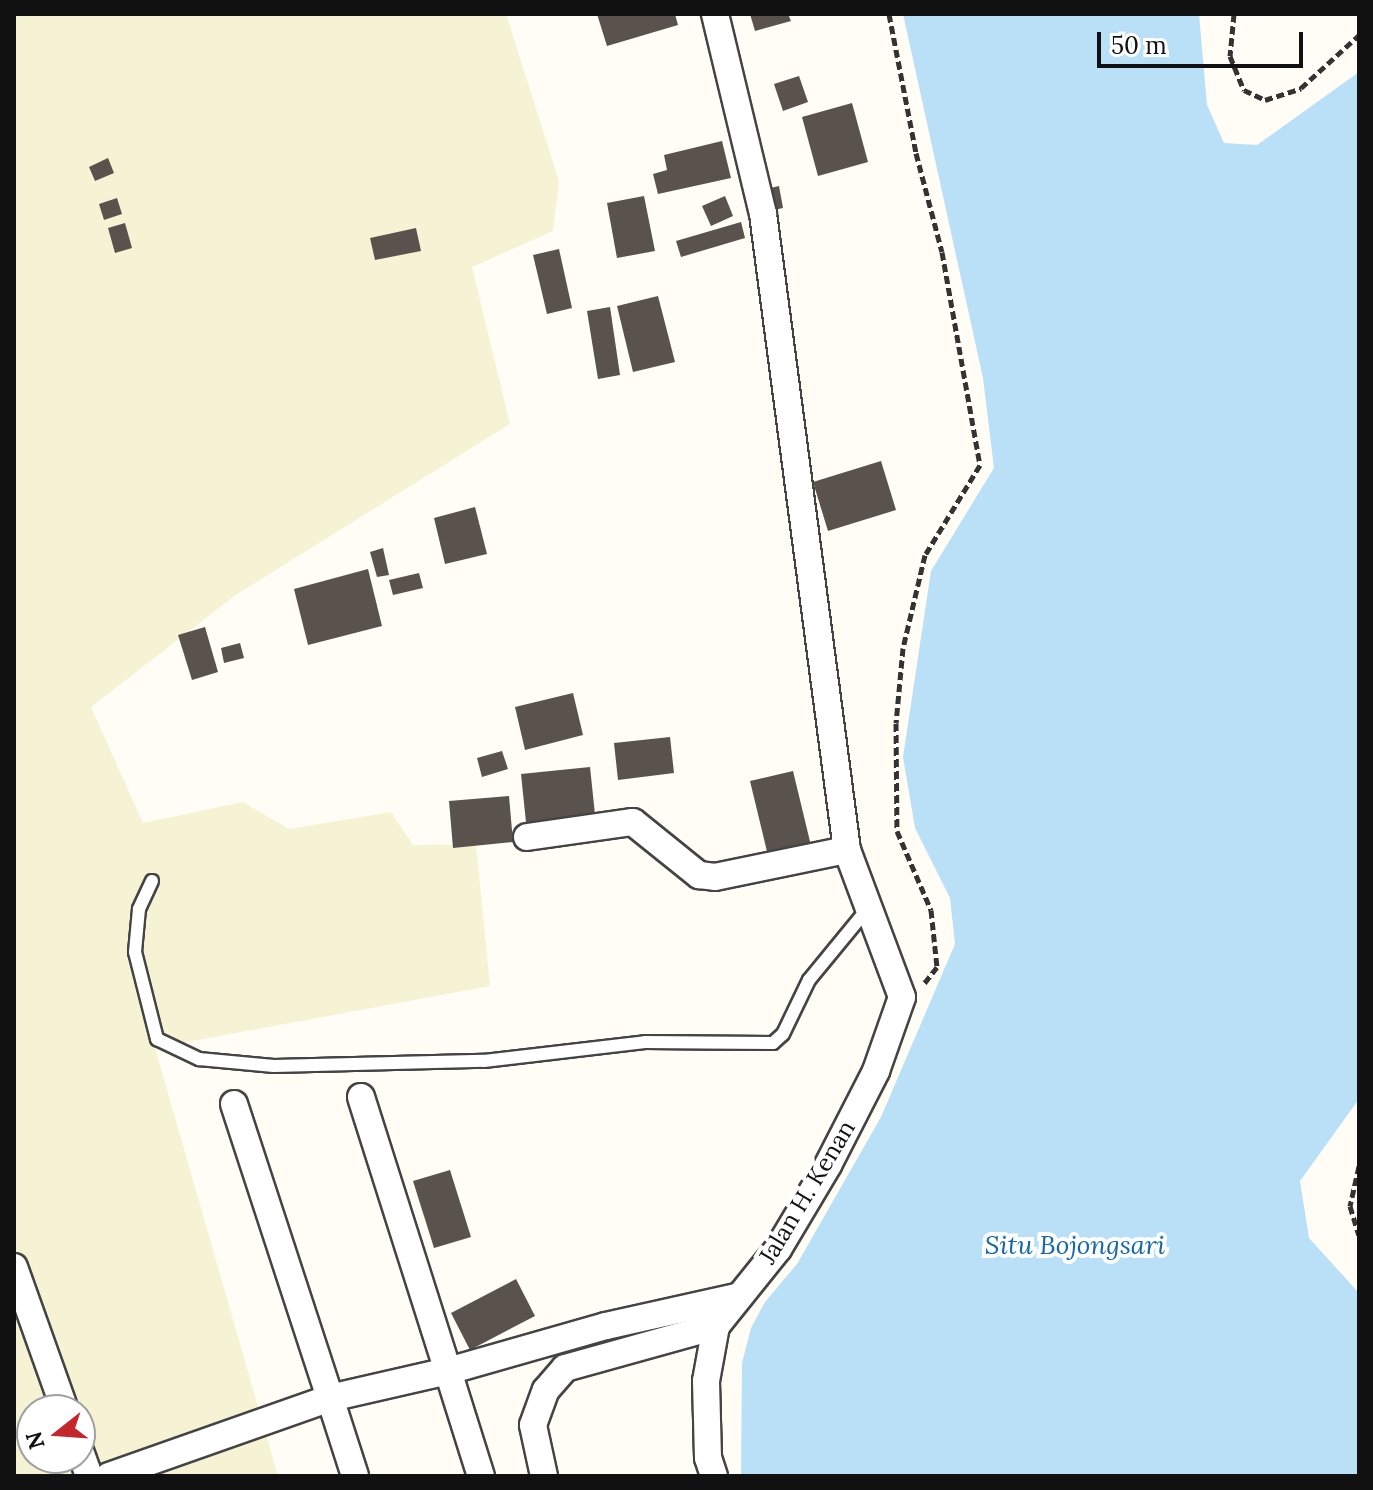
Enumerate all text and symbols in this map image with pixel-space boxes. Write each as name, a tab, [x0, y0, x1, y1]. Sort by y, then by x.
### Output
scale bar	[1101, 16, 1307, 66]
text: 50 m	[1111, 30, 1167, 61]
street label: Jalan H. Kenan	[753, 1115, 861, 1269]
water label: Situ Bojongsari	[985, 1229, 1165, 1261]
north arrow	[16, 1394, 96, 1474]
text: N	[19, 1428, 51, 1453]

